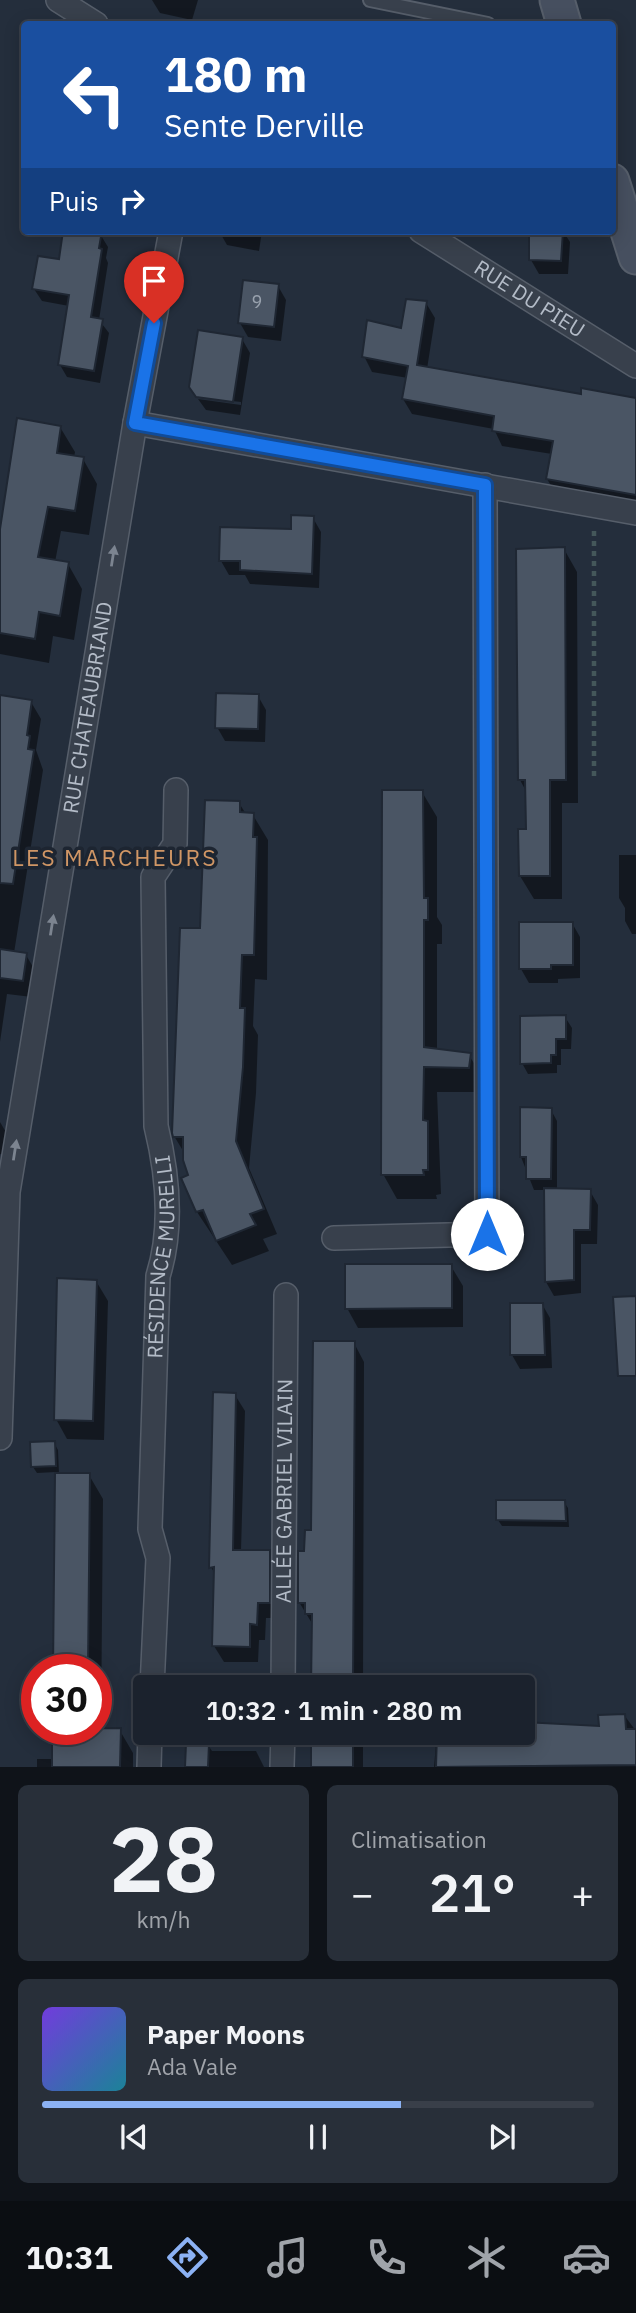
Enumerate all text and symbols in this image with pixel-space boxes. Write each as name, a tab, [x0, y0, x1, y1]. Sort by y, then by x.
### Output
text: 180 m	[164, 42, 308, 105]
icon: left	[49, 49, 140, 140]
text: Sente Derville	[164, 104, 364, 146]
icon: right	[113, 182, 151, 220]
text: Puis	[49, 184, 99, 218]
pin	[124, 251, 184, 323]
street label: RUE DU PIEU	[469, 253, 591, 343]
icon: arrive	[135, 262, 173, 300]
house number: 9	[252, 290, 262, 313]
one-way arrow	[108, 545, 119, 567]
street label: RUE CHATEAUBRIAND	[56, 599, 118, 816]
district label: LES MARCHEURS	[12, 842, 218, 872]
one-way arrow	[47, 914, 58, 936]
one-way arrow	[10, 1139, 21, 1161]
street label: RÉSIDENCE MURELLI	[140, 1153, 180, 1359]
position arrow	[450, 1197, 524, 1271]
street label: ALLÉE GABRIEL VILAIN	[269, 1379, 298, 1603]
speed limit sign: 30	[21, 1654, 112, 1745]
text: 10:32 · 1 min · 280 m	[206, 1693, 462, 1727]
text: 28	[109, 1799, 218, 1917]
text: Climatisation	[351, 1824, 487, 1854]
text: 21°	[429, 1859, 516, 1926]
text: −	[351, 1869, 374, 1918]
text: +	[571, 1869, 594, 1918]
text: km/h	[136, 1904, 191, 1934]
text: Paper Moons	[147, 2017, 305, 2051]
text: Ada Vale	[147, 2051, 237, 2081]
icon: previous	[115, 2118, 153, 2156]
icon: pause	[299, 2118, 337, 2156]
icon: next	[483, 2118, 521, 2156]
icon: directions	[163, 2233, 212, 2282]
icon: music	[263, 2233, 312, 2282]
icon: phone	[362, 2233, 411, 2282]
icon: climate	[462, 2233, 511, 2282]
icon: car	[562, 2233, 611, 2282]
text: 10:31	[25, 2236, 113, 2278]

